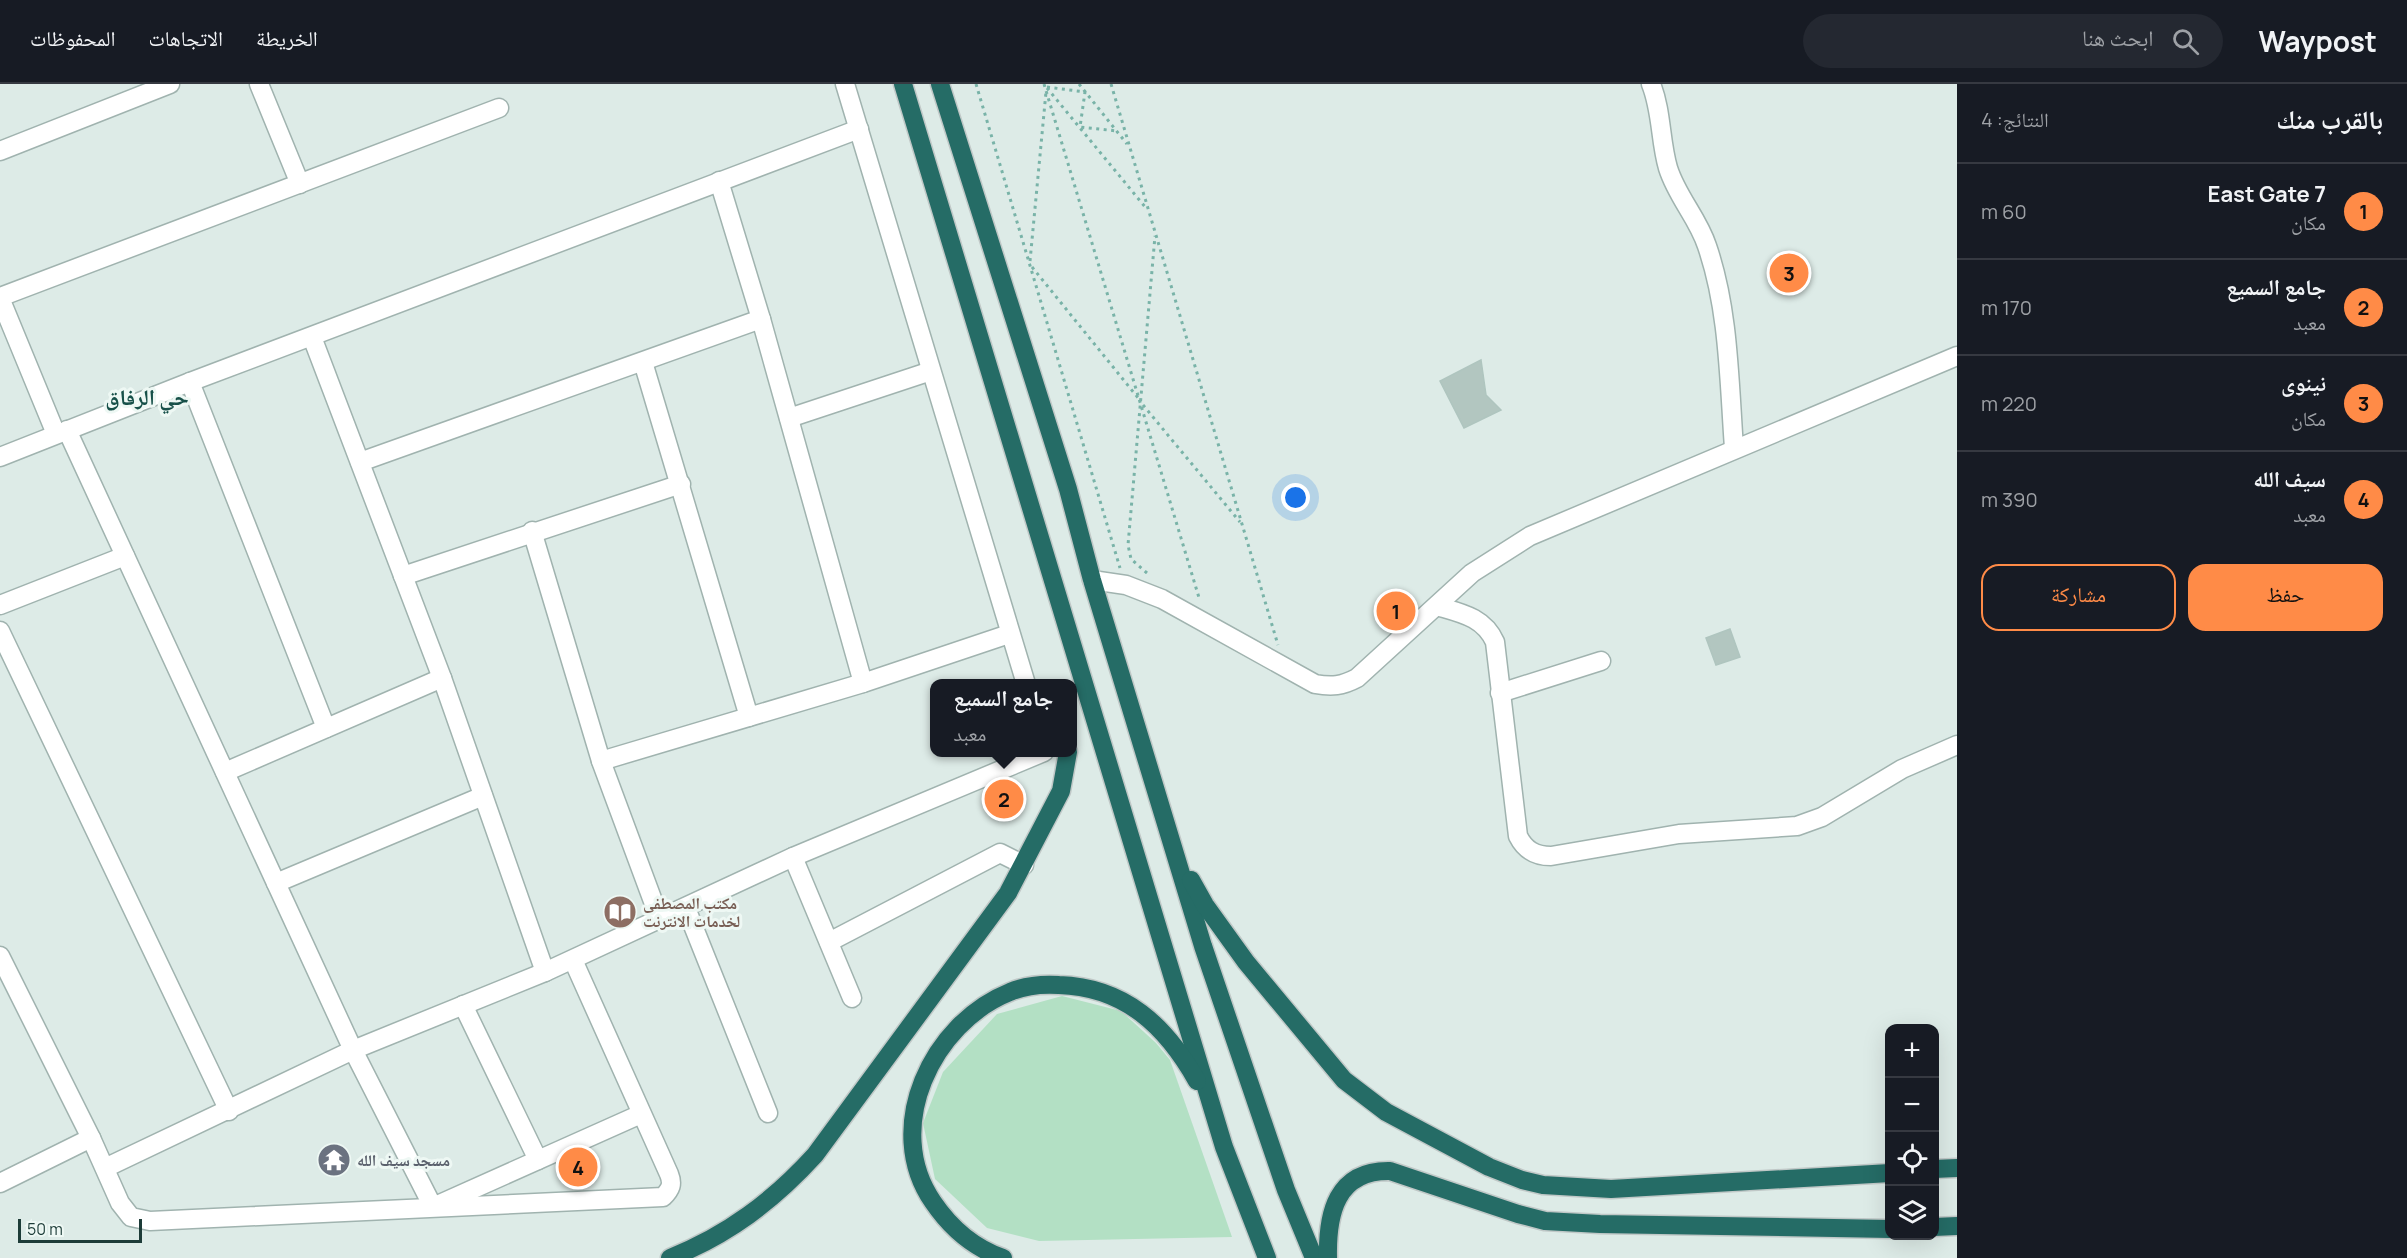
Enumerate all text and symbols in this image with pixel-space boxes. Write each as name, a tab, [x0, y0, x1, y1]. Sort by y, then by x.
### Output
search box	[1803, 14, 2223, 68]
text: Waypost	[2259, 22, 2377, 60]
text: ابحث هنا	[2082, 23, 2154, 53]
text: المحفوظات	[30, 24, 115, 52]
text: الاتجاهات	[148, 24, 223, 52]
text: الخريطة	[256, 24, 318, 52]
icon: search	[2169, 25, 2202, 58]
text: بالقرب منك	[2276, 101, 2383, 137]
text: النتائج: 4	[1981, 106, 2049, 133]
text: East Gate 7	[2208, 179, 2326, 209]
text: 60 m	[1981, 198, 2027, 225]
text: 1	[2359, 198, 2368, 225]
text: مكان	[2291, 209, 2326, 236]
pin: 3	[1770, 250, 1808, 296]
text: جامع السميع	[2226, 272, 2326, 302]
text: 170 m	[1981, 294, 2032, 321]
text: 2	[2358, 294, 2369, 321]
text: معبد	[2293, 309, 2326, 336]
text: نينوى	[2281, 368, 2326, 398]
district label: حي الرفاق	[105, 382, 189, 414]
text: 220 m	[1981, 390, 2037, 417]
text: 3	[2358, 390, 2369, 417]
text: مكان	[2291, 405, 2326, 432]
text: سيف الله	[2253, 464, 2326, 494]
your location	[1281, 483, 1310, 512]
text: 390 m	[1981, 486, 2038, 513]
text: 4	[2357, 486, 2370, 513]
text: معبد	[2293, 501, 2326, 528]
button: مشاركة	[1981, 564, 2176, 631]
button: حفظ	[2188, 564, 2383, 631]
pin: 1	[1376, 588, 1416, 634]
popup	[930, 679, 1077, 757]
text: جامع السميع	[954, 683, 1053, 713]
text: معبد	[954, 720, 986, 747]
pin: 2	[984, 776, 1024, 822]
place label: مكتب المصطفى لخدمات الانترنت	[643, 892, 740, 932]
library icon: مكتب المصطفى لخدمات الانترنت	[602, 894, 638, 930]
map controls	[1885, 1024, 1939, 1240]
button: +	[1885, 1024, 1939, 1078]
button: −	[1885, 1078, 1939, 1132]
button: locate	[1885, 1132, 1939, 1186]
temple icon: مسجد سيف الله	[316, 1142, 352, 1178]
pin: 4	[558, 1144, 598, 1190]
place label: مسجد سيف الله	[357, 1149, 450, 1171]
button: layers	[1885, 1186, 1939, 1240]
scale bar	[18, 1216, 142, 1244]
text: 50 m	[27, 1218, 63, 1240]

